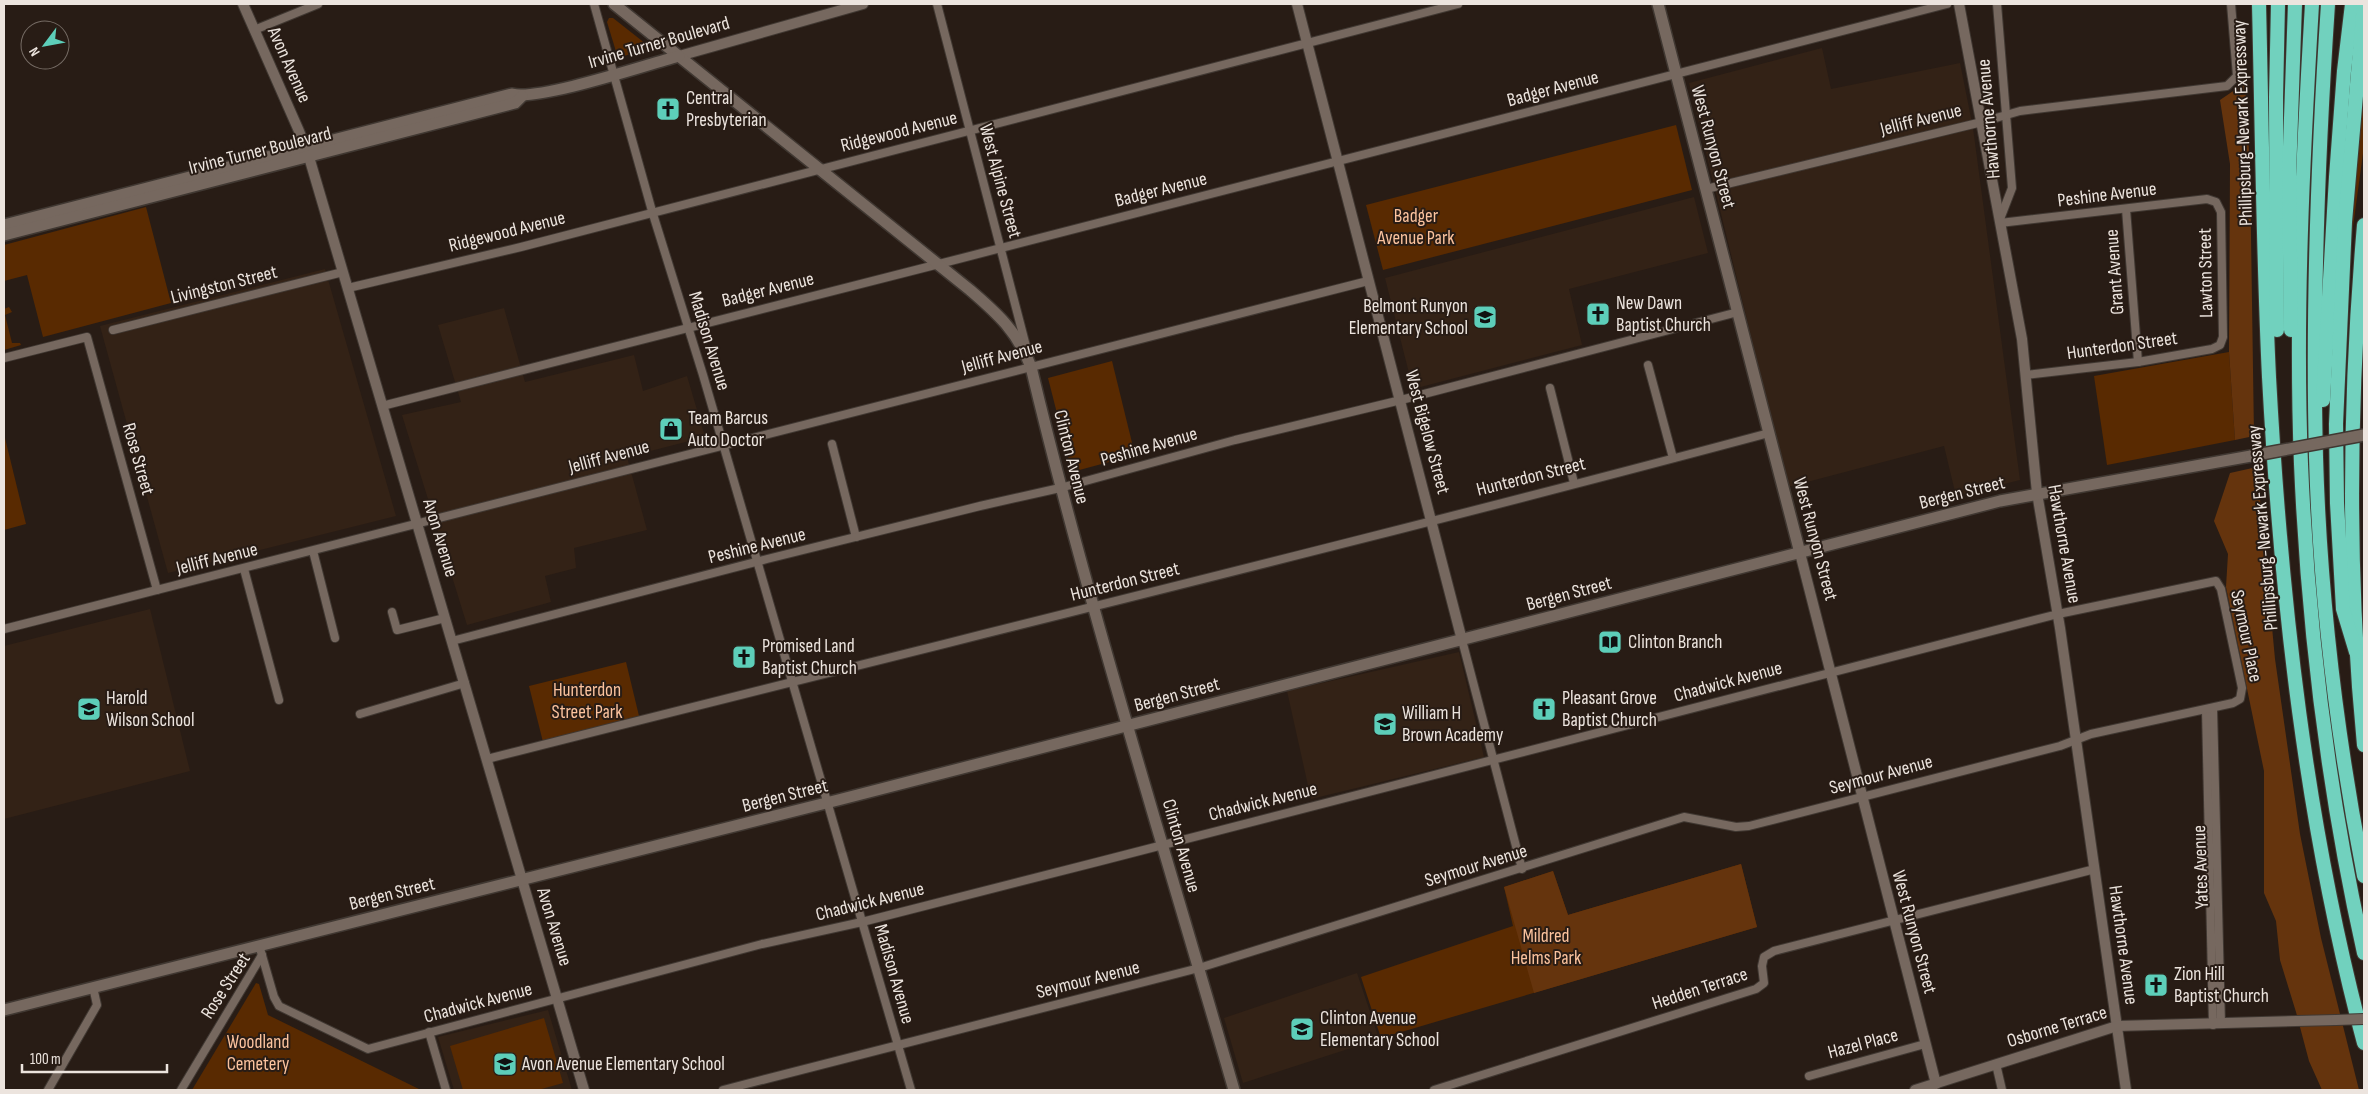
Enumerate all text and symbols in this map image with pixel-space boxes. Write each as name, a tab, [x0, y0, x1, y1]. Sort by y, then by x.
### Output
street label: Irvine Turner Boulevard	[586, 12, 732, 74]
street label: Phillipsburg-Newark Expressway	[2228, 19, 2258, 226]
north arrow	[20, 20, 70, 70]
street label: Avon Avenue	[262, 23, 316, 106]
text: N	[25, 44, 44, 59]
street label: Hawthorne Avenue	[1972, 58, 2006, 180]
street label: Badger Avenue	[1505, 66, 1601, 112]
street label: West Runyon Street	[1686, 83, 1741, 211]
place label: Central Presbyterian	[686, 87, 767, 132]
church icon: Central Presbyterian	[655, 96, 681, 122]
street label: Jelliff Avenue	[1877, 99, 1964, 141]
street label: Ridgewood Avenue	[838, 106, 960, 158]
street label: West Alpine Street	[974, 121, 1026, 241]
street label: Irvine Turner Boulevard	[186, 122, 334, 180]
street label: Badger Avenue	[1113, 167, 1209, 213]
street label: Peshine Avenue	[2056, 178, 2158, 212]
park label: Badger Avenue Park	[1376, 205, 1455, 250]
street label: Ridgewood Avenue	[446, 206, 568, 258]
street label: Lawton Street	[2194, 228, 2218, 318]
street label: Grant Avenue	[2101, 229, 2129, 315]
street label: Livingston Street	[168, 261, 280, 309]
street label: Badger Avenue	[720, 267, 816, 313]
street label: Madison Avenue	[683, 289, 735, 393]
place label: New Dawn Baptist Church	[1616, 292, 1711, 337]
place label: Belmont Runyon Elementary School	[1349, 295, 1468, 340]
church icon: New Dawn Baptist Church	[1585, 301, 1611, 327]
school or university icon: Belmont Runyon Elementary School	[1472, 304, 1498, 330]
street label: Hunterdon Street	[2065, 327, 2179, 365]
street label: Jelliff Avenue	[958, 335, 1045, 379]
street label: West Bigelow Street	[1399, 367, 1455, 497]
place label: Team Barcus Auto Doctor	[687, 407, 768, 452]
street label: Clinton Avenue	[1048, 408, 1094, 506]
shop icon: Team Barcus Auto Doctor	[658, 416, 684, 442]
street label: Rose Street	[117, 420, 159, 498]
street label: Peshine Avenue	[1098, 422, 1200, 472]
street label: Phillipsburg-Newark Expressway	[2243, 424, 2283, 632]
street label: Jelliff Avenue	[565, 435, 652, 479]
street label: Hunterdon Street	[1474, 452, 1588, 502]
street label: Bergen Street	[1917, 471, 2007, 515]
street label: West Runyon Street	[1788, 475, 1843, 603]
street label: Hawthorne Avenue	[2042, 483, 2086, 605]
street label: Avon Avenue	[417, 495, 463, 580]
street label: Peshine Avenue	[706, 523, 808, 569]
street label: Jelliff Avenue	[173, 538, 260, 580]
street label: Hunterdon Street	[1068, 557, 1182, 607]
street label: Bergen Street	[1524, 572, 1614, 616]
street label: Seymour Place	[2225, 588, 2267, 684]
library icon: Clinton Branch	[1597, 629, 1623, 655]
place label: Clinton Branch	[1628, 631, 1722, 654]
place label: Promised Land Baptist Church	[762, 635, 857, 680]
church icon: Promised Land Baptist Church	[731, 644, 757, 670]
street label: Chadwick Avenue	[1671, 657, 1785, 707]
street label: Bergen Street	[1132, 673, 1222, 717]
park label: Hunterdon Street Park	[552, 679, 623, 724]
place label: Harold Wilson School	[106, 687, 194, 732]
place label: Pleasant Grove Baptist Church	[1562, 687, 1657, 732]
school or university icon: Harold Wilson School	[76, 696, 102, 722]
church icon: Pleasant Grove Baptist Church	[1531, 696, 1557, 722]
place label: William H Brown Academy	[1402, 702, 1504, 747]
school or university icon: William H Brown Academy	[1372, 711, 1398, 737]
street label: Seymour Avenue	[1827, 750, 1935, 800]
street label: Bergen Street	[740, 774, 830, 818]
street label: Chadwick Avenue	[1206, 777, 1320, 827]
street label: Clinton Avenue	[1157, 797, 1205, 895]
street label: Yates Avenue	[2188, 825, 2214, 909]
street label: Seymour Avenue	[1422, 840, 1530, 892]
street label: West Runyon Street	[1887, 868, 1942, 996]
street label: Bergen Street	[347, 872, 437, 916]
street label: Chadwick Avenue	[813, 877, 927, 927]
street label: Avon Avenue	[531, 884, 577, 969]
street label: Hawthorne Avenue	[2103, 884, 2143, 1006]
street label: Madison Avenue	[869, 922, 919, 1026]
park label: Mildred Helms Park	[1511, 925, 1582, 970]
street label: Rose Street	[196, 949, 256, 1023]
street label: Seymour Avenue	[1034, 956, 1142, 1004]
street label: Hedden Terrace	[1649, 963, 1751, 1015]
place label: Zion Hill Baptist Church	[2174, 963, 2269, 1008]
church icon: Zion Hill Baptist Church	[2143, 972, 2169, 998]
street label: Chadwick Avenue	[421, 978, 535, 1028]
street label: Osborne Terrace	[2004, 1001, 2110, 1053]
place label: Clinton Avenue Elementary School	[1320, 1007, 1439, 1052]
school or university icon: Clinton Avenue Elementary School	[1289, 1016, 1315, 1042]
street label: Hazel Place	[1825, 1024, 1901, 1064]
park label: Woodland Cemetery	[227, 1031, 290, 1076]
scale bar	[22, 1042, 168, 1074]
text: 100 m	[30, 1050, 61, 1069]
school or university icon: Avon Avenue Elementary School	[492, 1051, 518, 1077]
place label: Avon Avenue Elementary School	[521, 1053, 725, 1076]

